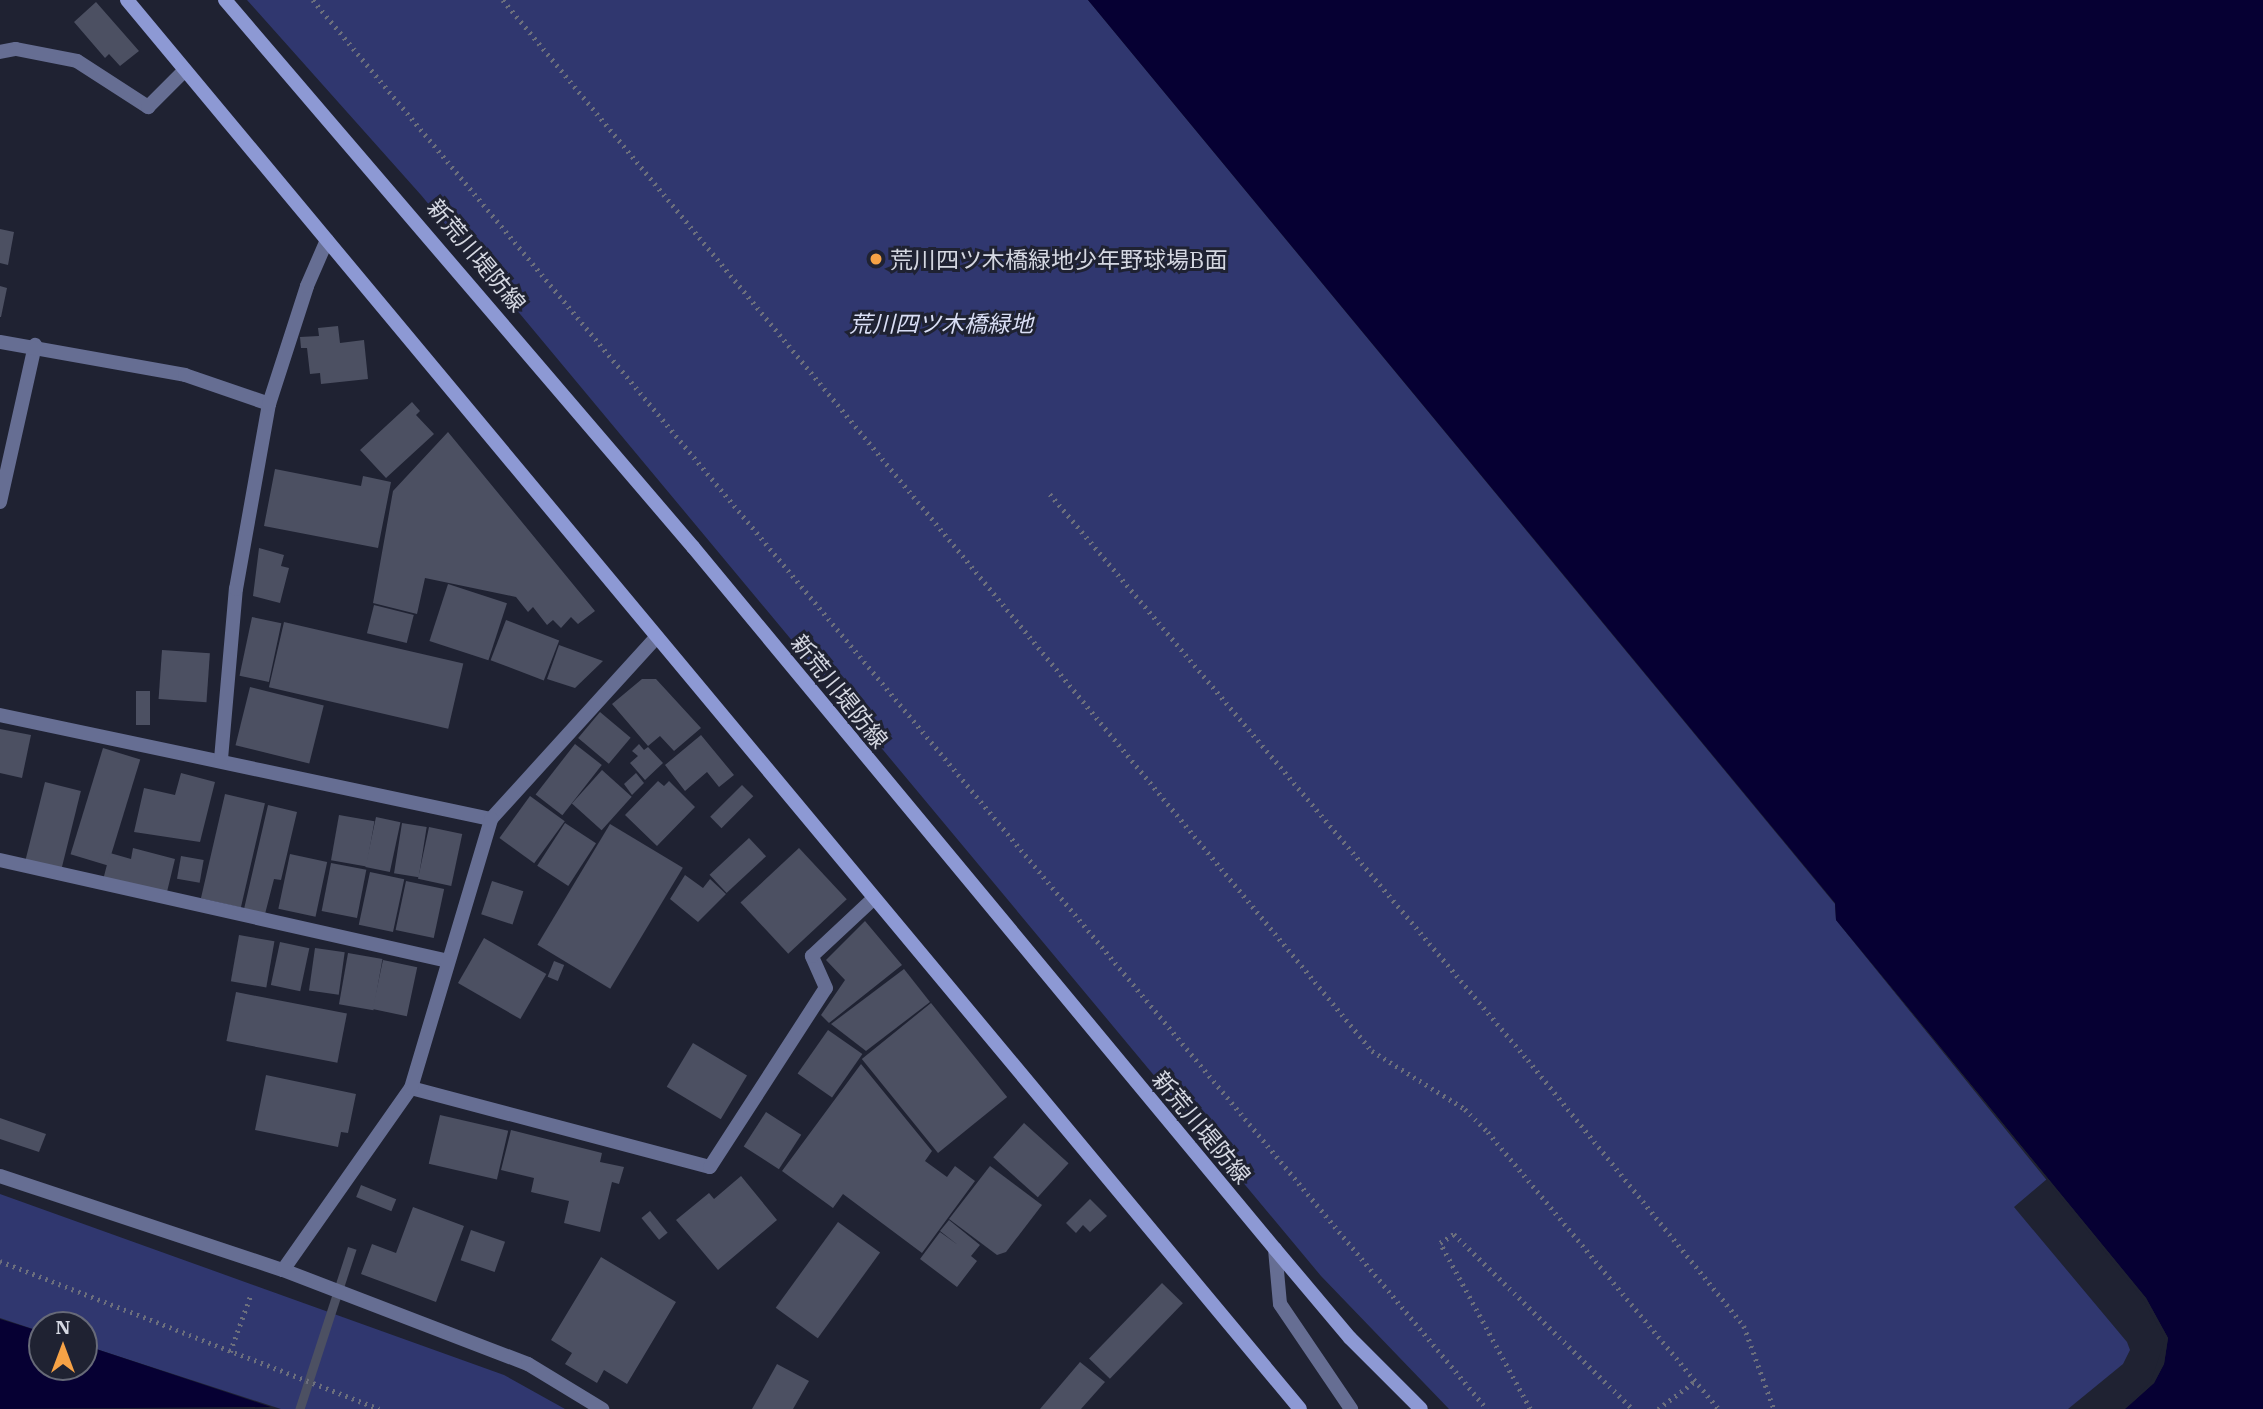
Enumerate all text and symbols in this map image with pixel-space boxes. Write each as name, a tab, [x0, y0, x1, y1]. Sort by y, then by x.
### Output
street label: 新荒川堤防線	[422, 193, 532, 317]
place label: 荒川四ツ木橋緑地少年野球場B面	[890, 245, 1227, 273]
marker: 荒川四ツ木橋緑地少年野球場B面	[868, 251, 884, 267]
park label: 荒川四ツ木橋緑地	[849, 309, 1033, 337]
street label: 新荒川堤防線	[786, 629, 894, 753]
street label: 新荒川堤防線	[1147, 1065, 1257, 1189]
north arrow	[28, 1311, 98, 1381]
text: N	[55, 1315, 71, 1339]

